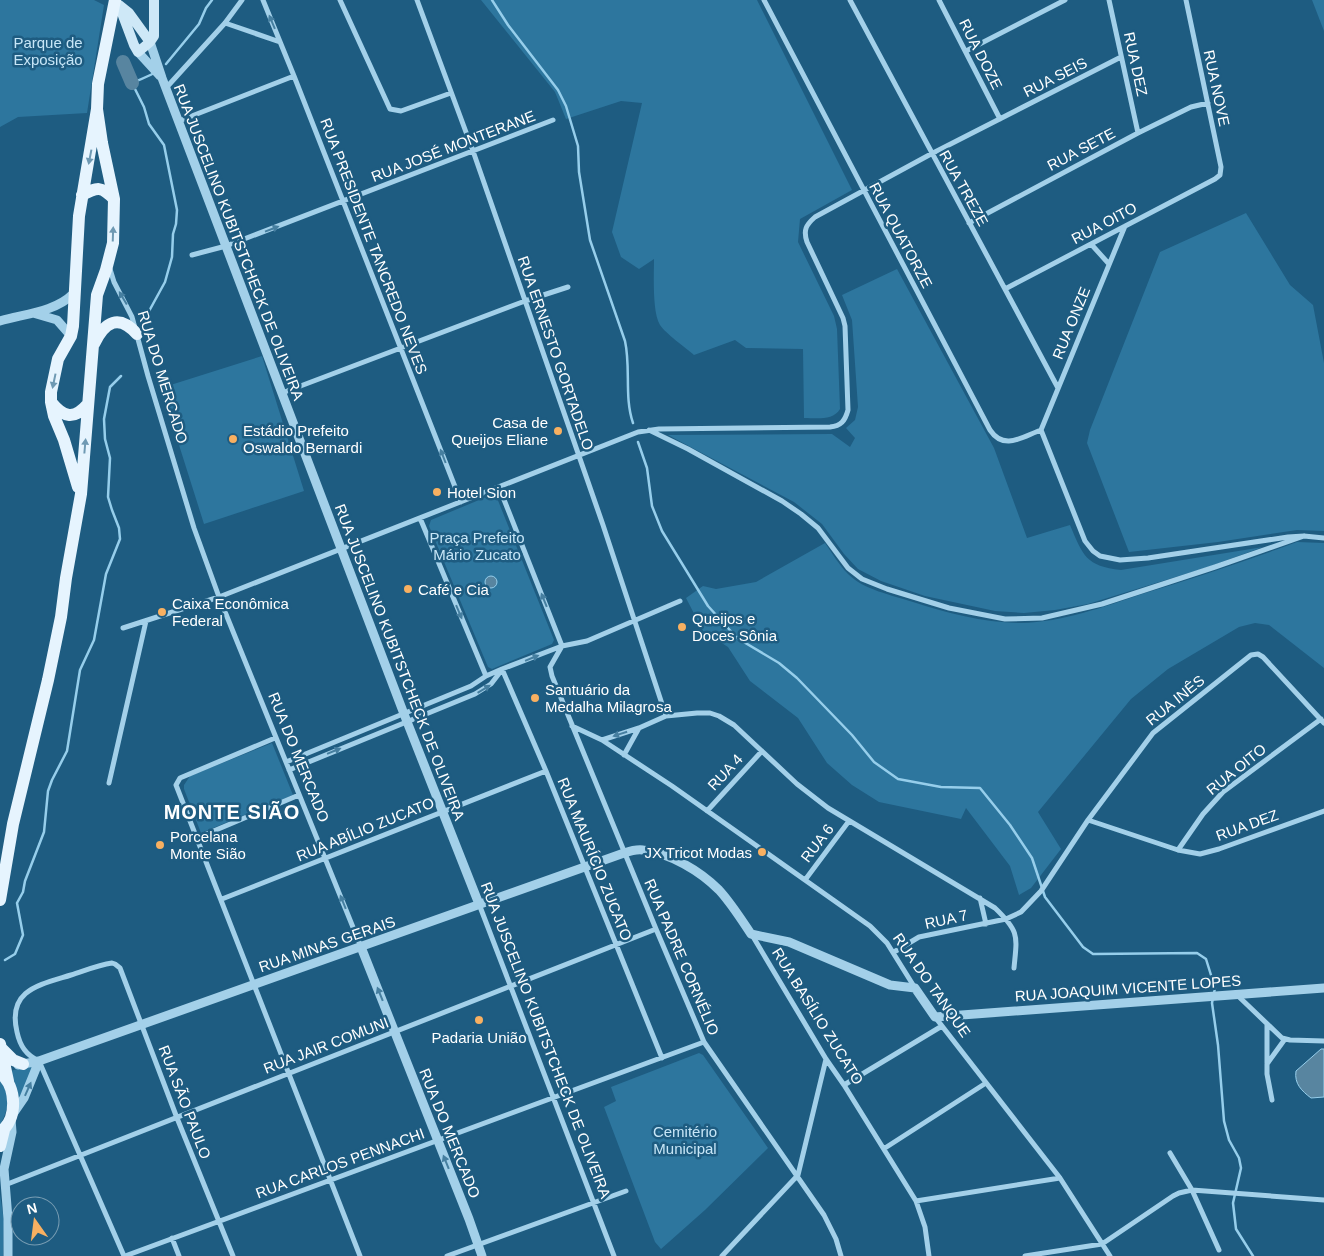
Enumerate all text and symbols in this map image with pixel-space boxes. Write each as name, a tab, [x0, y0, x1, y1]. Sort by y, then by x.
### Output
one-way arrow	[267, 15, 275, 29]
street label: RUA DOZE	[956, 16, 1006, 92]
street label: RUA DEZ	[1121, 30, 1151, 98]
park label: Parque de Exposição	[13, 34, 83, 68]
street label: RUA NOVE	[1201, 48, 1233, 128]
street label: RUA SEIS	[1020, 54, 1090, 100]
street label: RUA JUSCELINO KUBITSTCHECK DE OLIVEIRA	[171, 81, 307, 403]
street label: RUA JOSÉ MONTERANE	[369, 107, 537, 185]
street label: RUA PRESIDENTE TANCREDO NEVES	[317, 116, 431, 376]
street label: RUA SETE	[1044, 124, 1118, 174]
street label: RUA TREZE	[936, 147, 992, 229]
one-way arrow	[85, 149, 93, 165]
street label: RUA QUATORZE	[866, 179, 936, 291]
street label: RUA OITO	[1068, 199, 1140, 247]
one-way arrow	[109, 225, 117, 241]
one-way arrow	[265, 225, 280, 233]
street label: RUA ERNESTO GORTADELO	[515, 254, 597, 452]
street label: RUA ONZE	[1049, 284, 1093, 362]
one-way arrow	[119, 292, 128, 305]
street label: RUA DO MERCADO	[135, 308, 191, 446]
one-way arrow	[49, 374, 57, 390]
place label: Casa de Queijos Eliane	[451, 414, 548, 448]
place label: Estádio Prefeito Oswaldo Bernardi	[243, 422, 362, 456]
marker: Casa de Queijos Eliane	[552, 425, 564, 437]
marker: Estádio Prefeito Oswaldo Bernardi	[227, 433, 239, 445]
one-way arrow	[81, 438, 89, 454]
one-way arrow	[439, 449, 446, 464]
place label: Hotel Sion	[447, 484, 516, 501]
marker: Hotel Sion	[431, 486, 443, 498]
street label: RUA JUSCELINO KUBITSTCHECK DE OLIVEIRA	[332, 501, 468, 823]
park label: Praça Prefeito Mário Zucato	[429, 529, 525, 563]
place label: Café e Cia	[418, 581, 490, 598]
marker: Café e Cia	[402, 583, 414, 595]
one-way arrow	[539, 593, 547, 607]
place label: Caixa Econômica Federal	[172, 595, 289, 629]
one-way arrow	[455, 604, 463, 619]
marker: Caixa Econômica Federal	[156, 606, 168, 618]
place label: Queijos e Doces Sônia	[692, 610, 778, 644]
marker: Queijos e Doces Sônia	[676, 621, 688, 633]
one-way arrow	[525, 653, 539, 661]
street label: RUA INÊS	[1142, 671, 1208, 729]
place label: Santuário da Medalha Milagrosa	[545, 681, 672, 715]
one-way arrow	[477, 684, 490, 693]
street label: RUA DO MERCADO	[265, 690, 333, 824]
marker: Santuário da Medalha Milagrosa	[529, 692, 541, 704]
one-way arrow	[613, 731, 628, 738]
street label: RUA OITO	[1203, 740, 1269, 798]
one-way arrow	[327, 747, 342, 755]
street label: RUA 4	[704, 750, 746, 794]
street label: RUA MAURÍCIO ZUCATO	[554, 775, 636, 943]
street label: RUA ABÍLIO ZUCATO	[294, 794, 436, 864]
district label: MONTE SIÃO	[164, 801, 300, 823]
street label: RUA DEZ	[1214, 806, 1280, 844]
street label: RUA 6	[797, 821, 837, 865]
place label: Porcelana Monte Sião	[170, 828, 246, 862]
marker: Porcelana Monte Sião	[154, 839, 166, 851]
place label: JX Tricot Modas	[644, 844, 752, 861]
marker: JX Tricot Modas	[756, 846, 768, 858]
street label: RUA PADRE CORNÉLIO	[641, 876, 723, 1038]
street label: RUA JUSCELINO KUBITSTCHECK DE OLIVEIRA	[478, 879, 614, 1201]
one-way arrow	[339, 894, 347, 909]
street label: RUA 7	[923, 906, 969, 932]
street label: RUA MINAS GERAIS	[256, 913, 398, 975]
street label: RUA DO TANQUE	[890, 930, 974, 1040]
street label: RUA BASÍLIO ZUCATO	[769, 945, 867, 1087]
street label: RUA JOAQUIM VICENTE LOPES	[1014, 972, 1242, 1004]
one-way arrow	[376, 987, 384, 1001]
street label: RUA JAIR COMUNI	[261, 1013, 391, 1077]
marker: Padaria União	[473, 1014, 485, 1026]
place label: Padaria União	[431, 1029, 527, 1046]
street label: RUA SÃO PAULO	[155, 1043, 215, 1161]
street label: RUA DO MERCADO	[416, 1066, 484, 1200]
one-way arrow	[24, 1082, 32, 1096]
park label: Cemitério Municipal	[653, 1123, 717, 1157]
street label: RUA CARLOS PENNACHI	[253, 1125, 427, 1201]
one-way arrow	[441, 1155, 449, 1169]
north arrow	[10, 1196, 60, 1246]
text: N	[25, 1199, 39, 1217]

